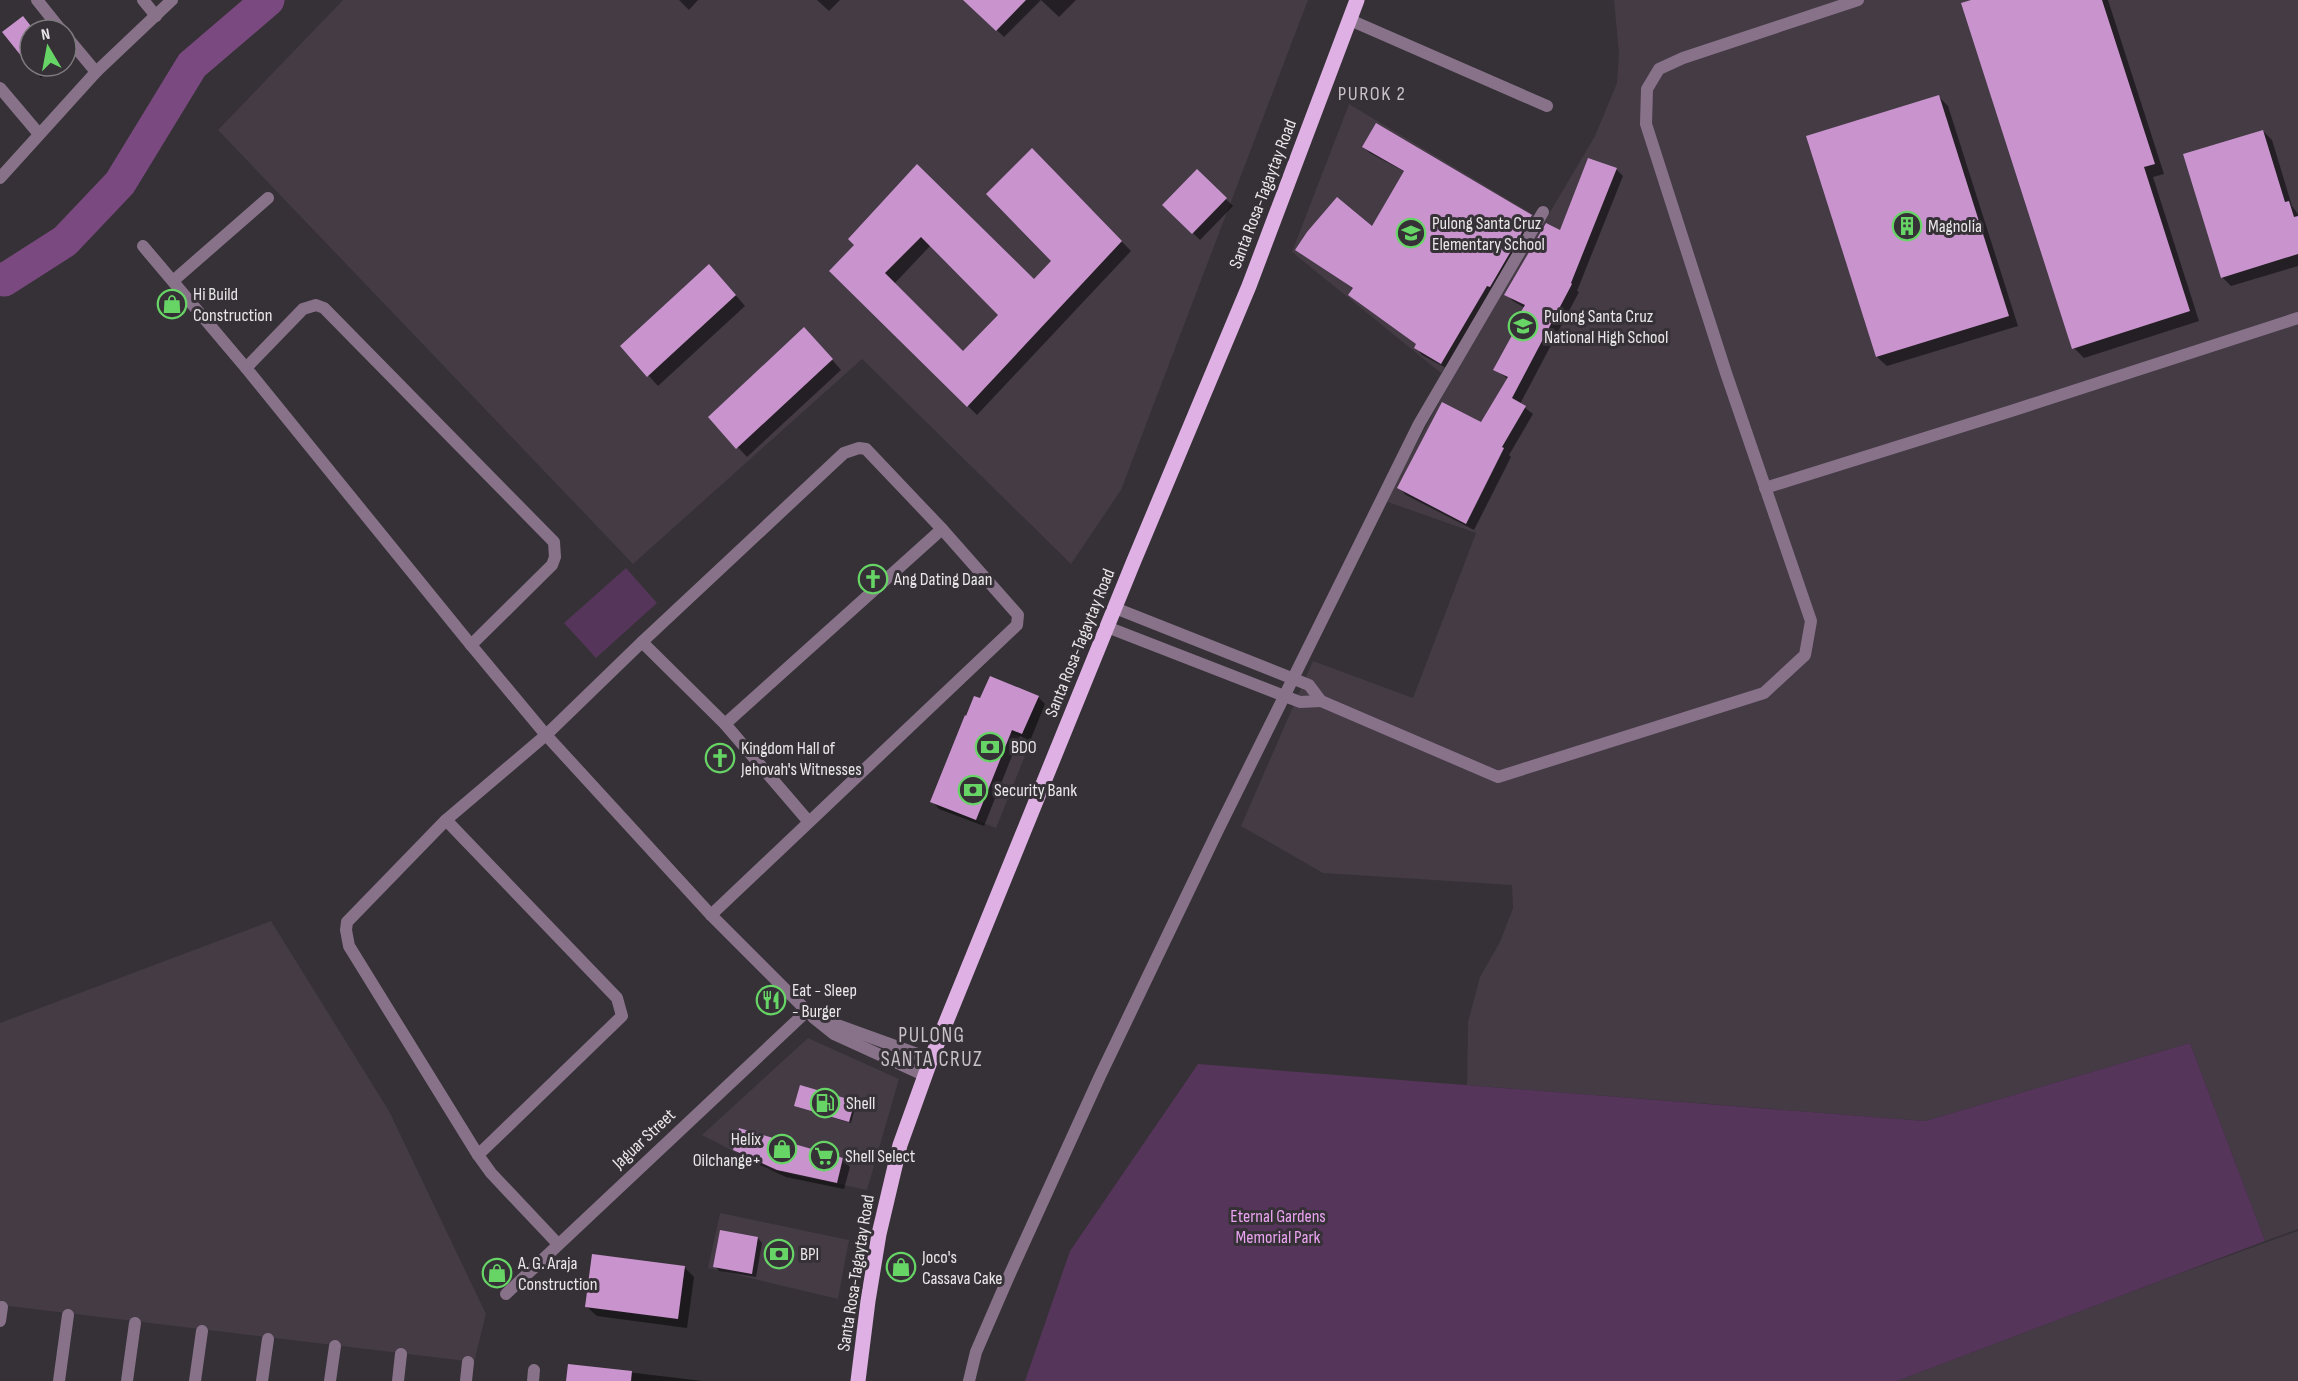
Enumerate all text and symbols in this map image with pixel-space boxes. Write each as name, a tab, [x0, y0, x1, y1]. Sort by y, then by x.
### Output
north arrow	[18, 18, 78, 78]
text: N	[40, 25, 52, 45]
district label: PUROK 2	[1338, 82, 1406, 106]
street label: Santa Rosa-Tagaytay Road	[1225, 116, 1301, 272]
building icon: Magnolia	[1891, 210, 1923, 242]
place label: Pulong Santa Cruz Elementary School	[1432, 213, 1545, 255]
place label: Magnolia	[1928, 216, 1982, 237]
school or university icon: Pulong Santa Cruz Elementary School	[1395, 217, 1427, 249]
place label: Hi Build Construction	[193, 284, 273, 326]
shop icon: Hi Build Construction	[156, 288, 188, 320]
place label: Pulong Santa Cruz National High School	[1544, 306, 1668, 348]
school or university icon: Pulong Santa Cruz National High School	[1507, 310, 1539, 342]
church icon: Ang Dating Daan	[857, 563, 889, 595]
street label: Santa Rosa-Tagaytay Road	[1041, 566, 1119, 720]
place label: Ang Dating Daan	[893, 569, 992, 590]
bank icon: BDO	[974, 731, 1006, 763]
place label: BDO	[1011, 737, 1037, 758]
place label: Kingdom Hall of Jehovah's Witnesses	[740, 738, 862, 780]
church icon: Kingdom Hall of Jehovah's Witnesses	[704, 742, 736, 774]
bank icon: Security Bank	[957, 774, 989, 806]
place label: Security Bank	[994, 780, 1077, 801]
place label: Eat - Sleep - Burger	[792, 980, 857, 1022]
restaurant icon: Eat - Sleep - Burger	[755, 984, 787, 1016]
district label: PULONG SANTA CRUZ	[881, 1023, 983, 1072]
fuel station icon: Shell	[809, 1087, 841, 1119]
place label: Shell	[846, 1093, 875, 1114]
street label: Jaguar Street	[607, 1104, 680, 1174]
place label: Helix Oilchange+	[693, 1129, 761, 1171]
shop icon: Helix Oilchange+	[766, 1133, 798, 1165]
supermarket icon: Shell Select	[808, 1140, 840, 1172]
place label: Shell Select	[845, 1146, 916, 1167]
street label: Santa Rosa-Tagaytay Road	[833, 1193, 879, 1353]
park label: Eternal Gardens Memorial Park	[1230, 1206, 1326, 1248]
bank icon: BPI	[763, 1238, 795, 1270]
place label: BPI	[800, 1244, 819, 1265]
place label: Joco's Cassava Cake	[921, 1247, 1002, 1289]
shop icon: Joco's Cassava Cake	[885, 1251, 917, 1283]
place label: A. G. Araja Construction	[517, 1253, 598, 1295]
shop icon: A. G. Araja Construction	[481, 1257, 513, 1289]

